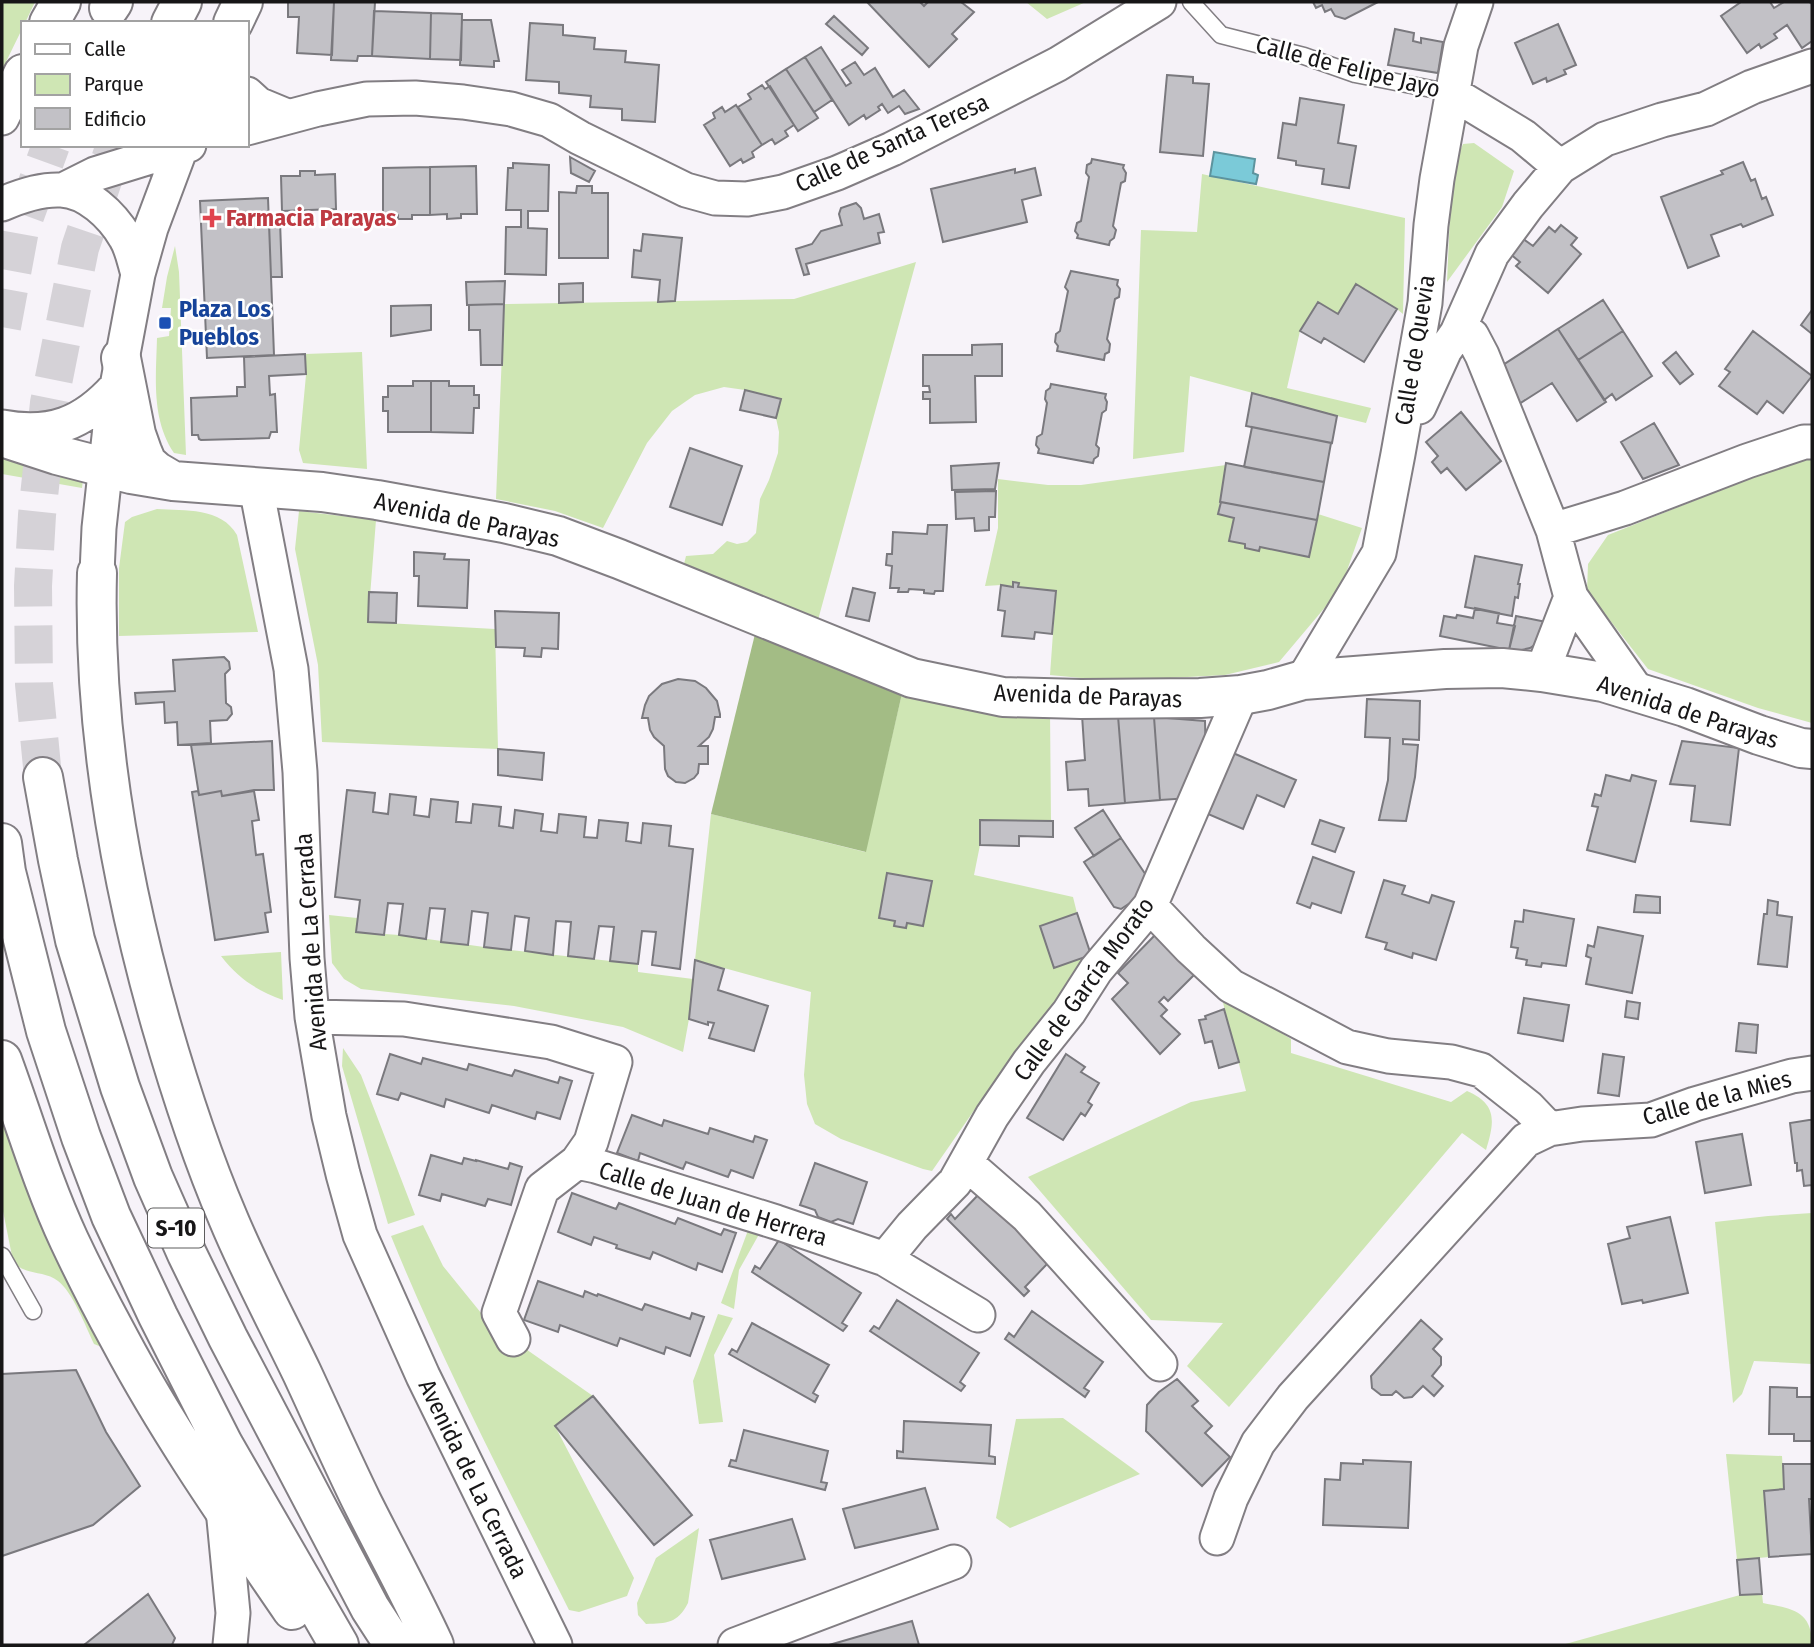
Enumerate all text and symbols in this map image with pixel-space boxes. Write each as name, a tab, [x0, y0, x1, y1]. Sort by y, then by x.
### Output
legend	[21, 21, 248, 147]
street label: Calle de Felipe Jayo	[1253, 31, 1443, 103]
text: Calle	[84, 36, 126, 62]
text: Parque	[84, 71, 144, 97]
street label: Calle de Santa Teresa	[791, 88, 993, 198]
text: Edificio	[84, 106, 146, 132]
place label: Farmacia Parayas	[226, 204, 397, 232]
marker: Farmacia Parayas	[204, 210, 220, 226]
street label: Calle de Quevia	[1389, 273, 1441, 427]
place label: Plaza Los Pueblos	[179, 295, 271, 351]
marker: Plaza Los Pueblos	[157, 315, 173, 331]
street label: Avenida de Parayas	[372, 487, 562, 553]
street label: Avenida de Parayas	[1594, 670, 1782, 754]
street label: Avenida de Parayas	[993, 679, 1183, 713]
street label: Avenida de La Cerrada	[289, 832, 333, 1052]
street label: Calle de García Morato	[1008, 892, 1160, 1086]
street label: Calle de la Mies	[1640, 1065, 1794, 1131]
street label: Calle de Juan de Herrera	[596, 1156, 830, 1252]
road number: S-10	[148, 1208, 204, 1247]
street label: Avenida de La Cerrada	[413, 1375, 533, 1583]

